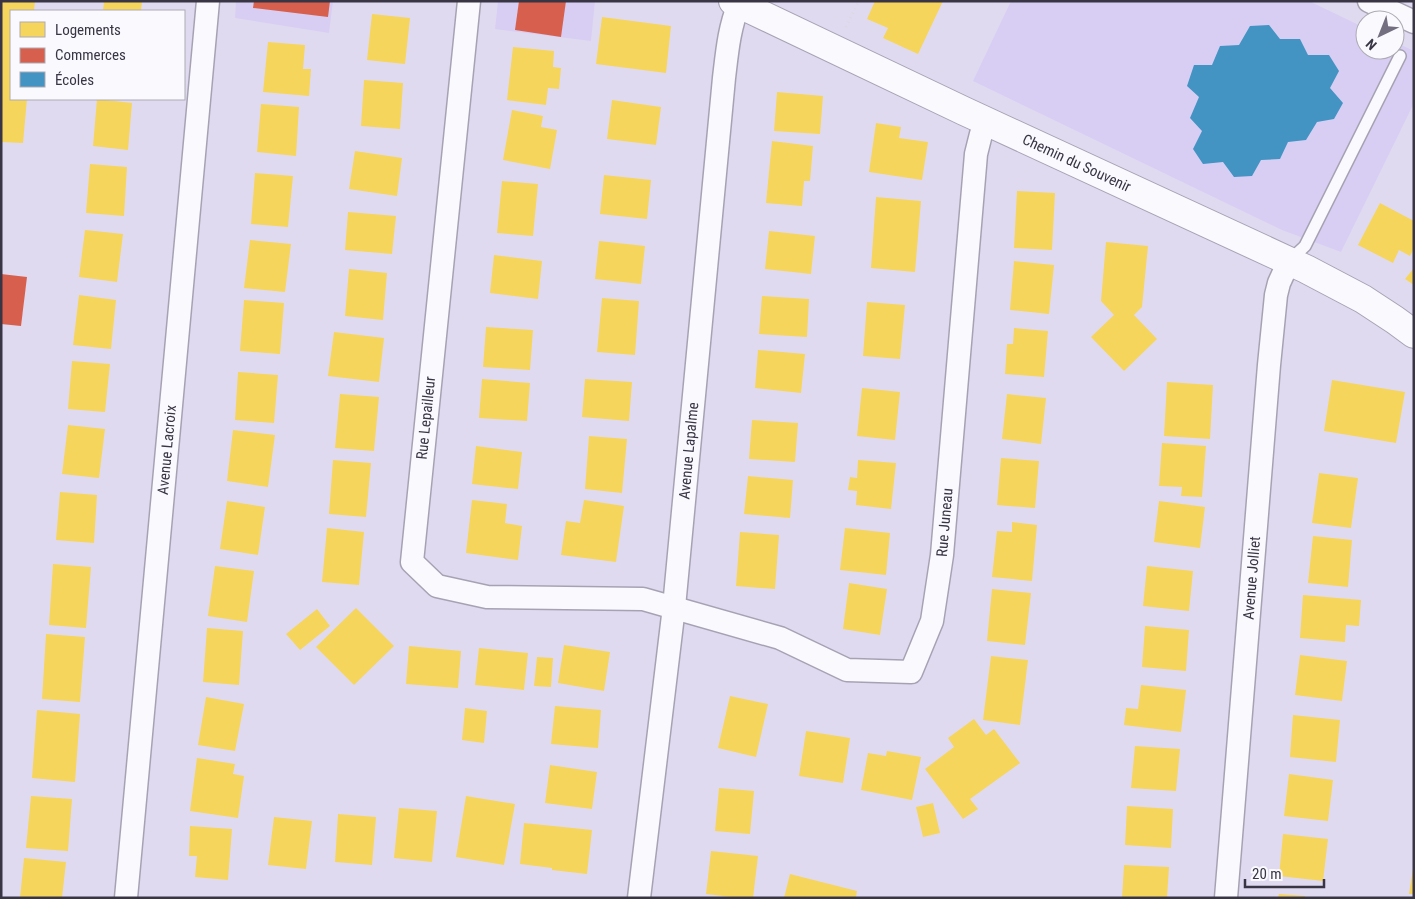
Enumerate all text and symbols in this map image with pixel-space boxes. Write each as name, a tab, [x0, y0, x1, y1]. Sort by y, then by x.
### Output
legend	[10, 10, 185, 100]
north arrow	[1355, 10, 1405, 60]
text: Logements	[55, 21, 121, 39]
text: N	[1363, 36, 1380, 53]
text: Commerces	[55, 46, 126, 64]
text: Écoles	[55, 71, 94, 89]
street label: Chemin du Souvenir	[1020, 130, 1134, 196]
street label: Rue Lepailleur	[413, 375, 439, 461]
street label: Avenue Lapalme	[675, 401, 702, 500]
street label: Avenue Lacroix	[154, 404, 180, 495]
street label: Rue Juneau	[933, 487, 957, 558]
street label: Avenue Jolliet	[1239, 536, 1264, 620]
scale bar	[1245, 856, 1324, 888]
text: 20 m	[1252, 865, 1282, 883]

